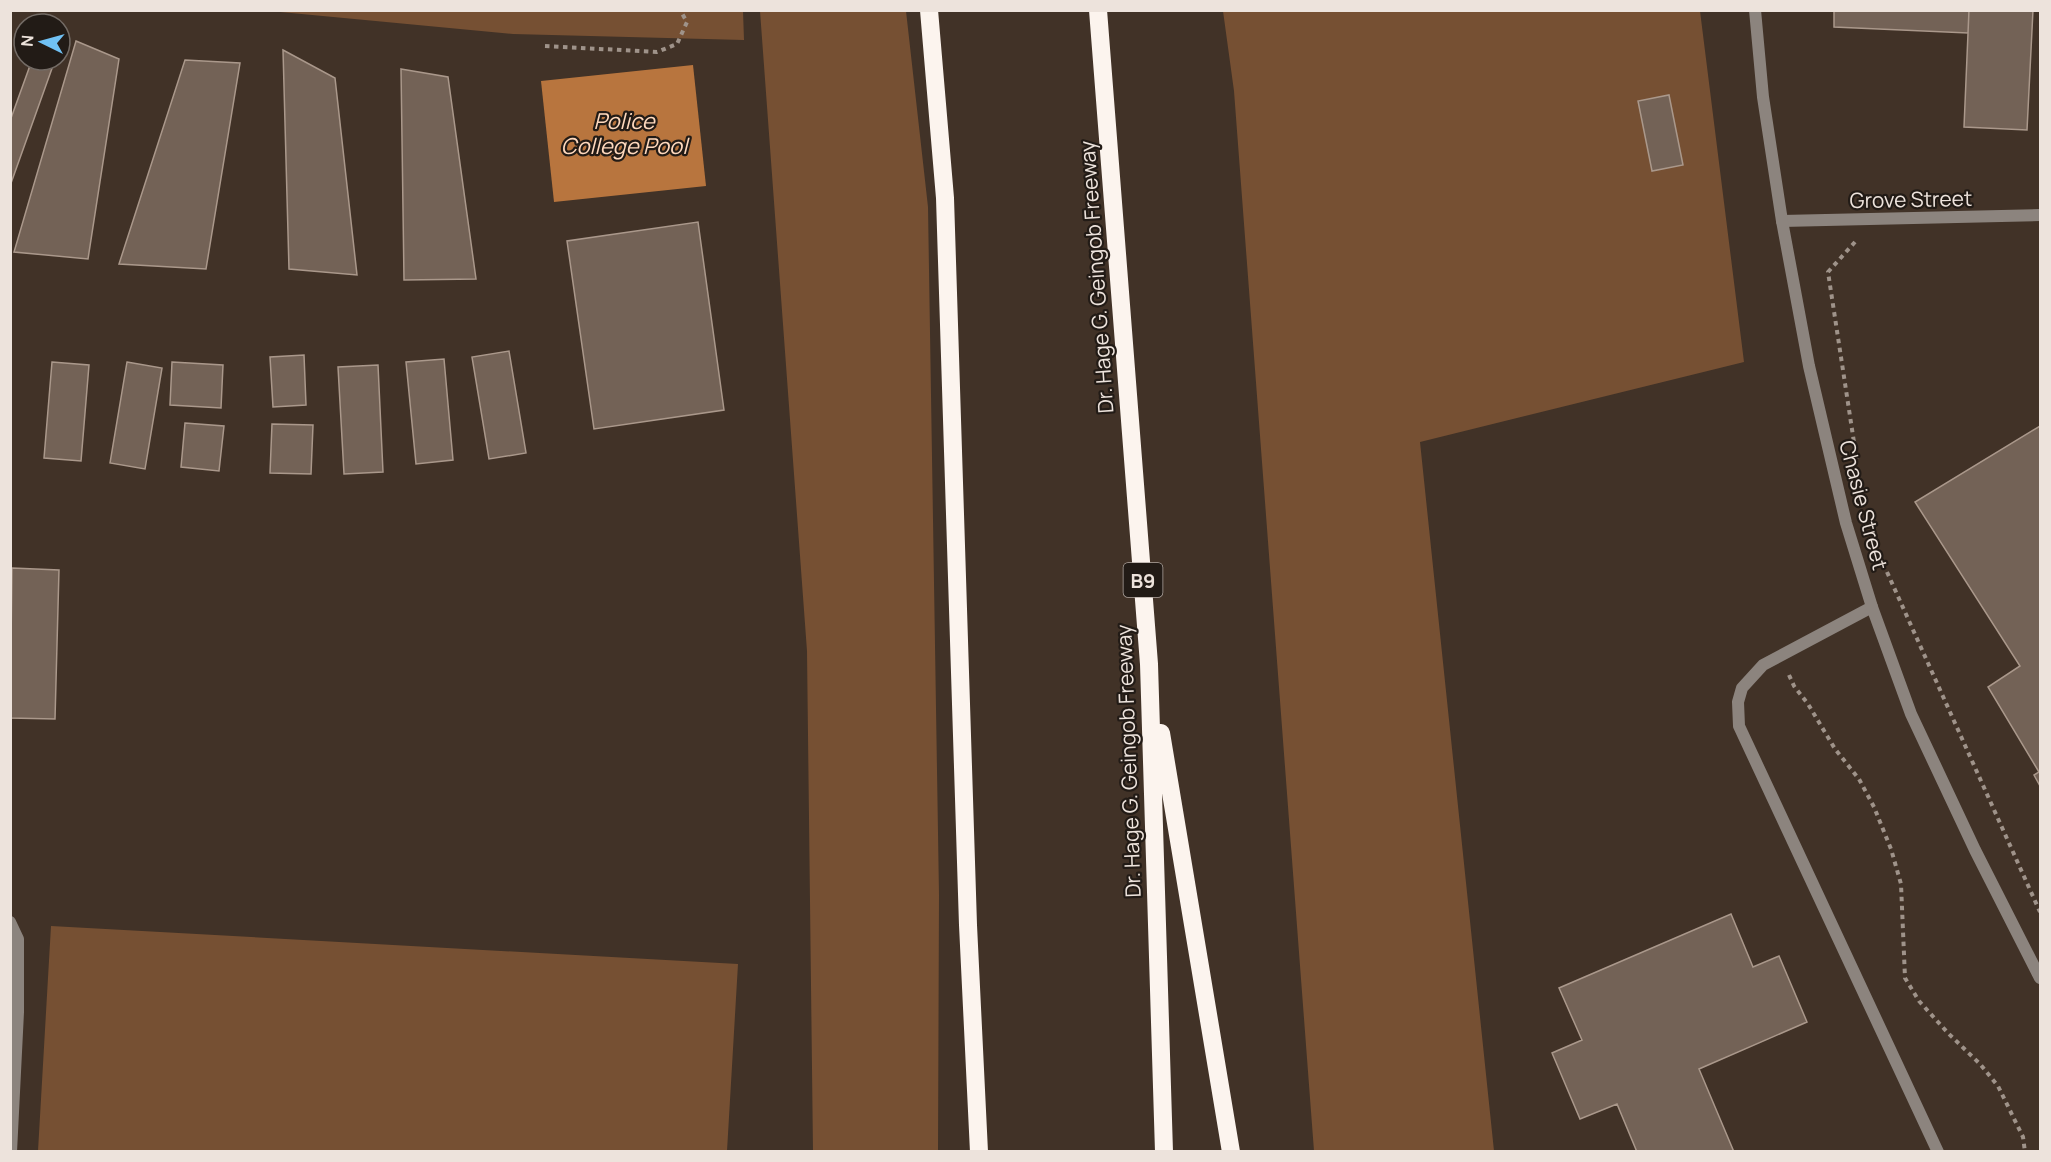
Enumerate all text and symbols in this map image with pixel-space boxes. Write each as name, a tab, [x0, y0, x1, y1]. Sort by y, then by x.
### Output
north arrow	[12, 12, 72, 72]
text: N	[16, 34, 39, 47]
water label: Police College Pool	[561, 106, 690, 161]
street label: Dr. Hage G. Geingob Freeway	[1072, 140, 1120, 414]
street label: Grove Street	[1849, 184, 1973, 214]
street label: Chasie Street	[1833, 437, 1895, 573]
road number: B9	[1124, 563, 1162, 597]
street label: Dr. Hage G. Geingob Freeway	[1109, 624, 1147, 898]

